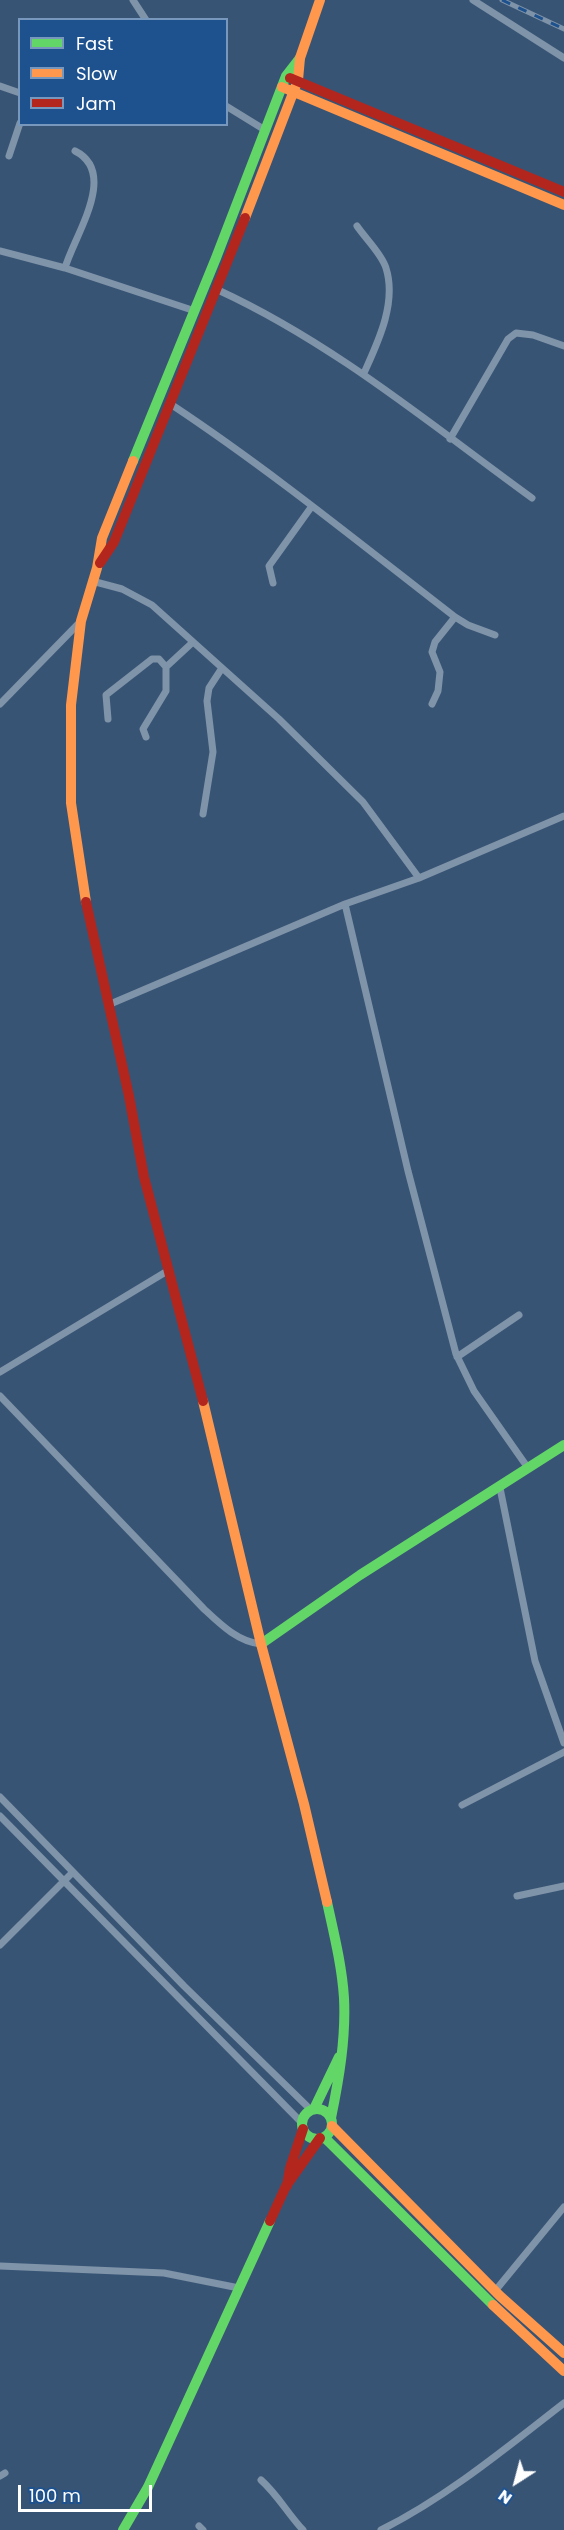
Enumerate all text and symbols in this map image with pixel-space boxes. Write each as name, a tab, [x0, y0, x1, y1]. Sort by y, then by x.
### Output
legend	[18, 18, 228, 126]
text: Fast	[76, 31, 113, 56]
text: Slow	[76, 61, 117, 86]
text: Jam	[76, 91, 116, 116]
north arrow	[486, 2452, 546, 2512]
scale bar	[21, 2473, 154, 2511]
text: 100 m	[29, 2483, 81, 2508]
text: N	[493, 2484, 517, 2510]

